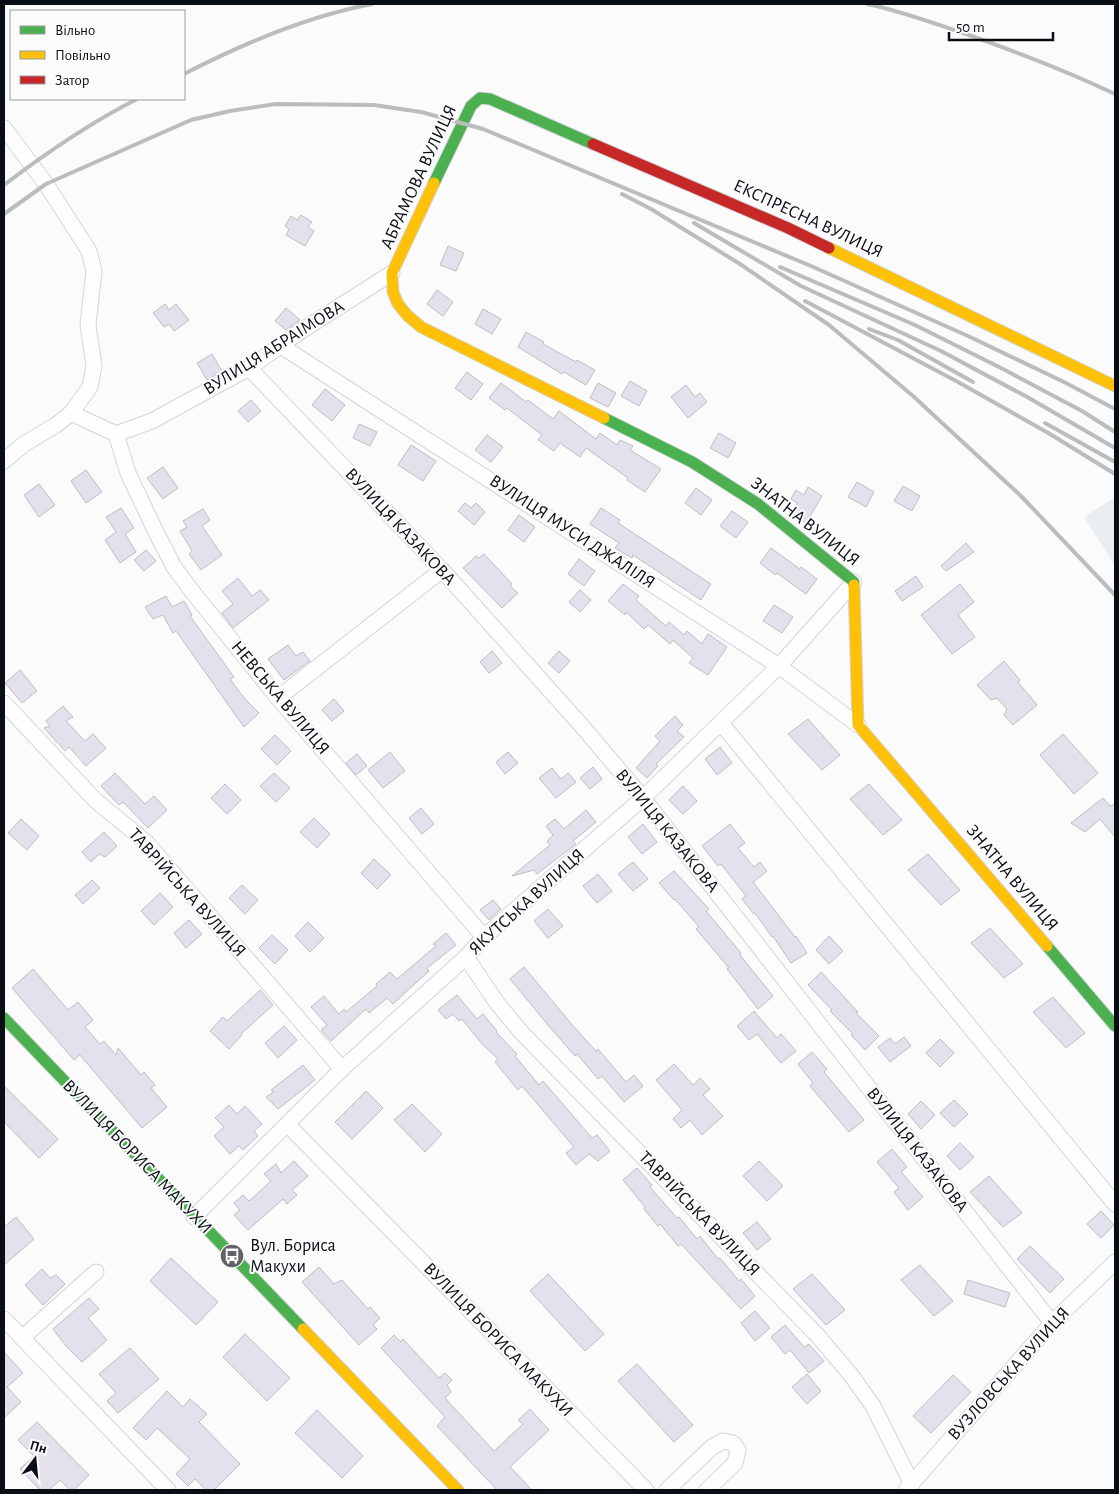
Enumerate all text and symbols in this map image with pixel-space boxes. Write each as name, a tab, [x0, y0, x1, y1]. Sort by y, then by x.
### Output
legend	[10, 10, 185, 100]
scale bar	[949, 10, 1053, 42]
text: 50 m	[956, 20, 985, 35]
text: Вільно	[55, 23, 95, 38]
text: Повільно	[55, 48, 111, 63]
text: Затор	[55, 73, 90, 88]
street label: АБРАМОВА ВУЛИЦЯ	[378, 102, 460, 252]
street label: ЕКСПРЕСНА ВУЛИЦЯ	[730, 176, 886, 262]
street label: ВУЛИЦЯ АБРАІМОВА	[201, 297, 348, 399]
street label: ВУЛИЦЯ КАЗАКОВА	[341, 465, 459, 589]
street label: ВУЛИЦЯ МУСИ ДЖАЛІЛЯ	[486, 472, 658, 592]
street label: ЗНАТНА ВУЛИЦЯ	[747, 474, 863, 570]
street label: НЕВСЬКА ВУЛИЦЯ	[227, 638, 333, 758]
street label: ВУЛИЦЯ КАЗАКОВА	[612, 766, 722, 896]
street label: ЗНАТНА ВУЛИЦЯ	[963, 822, 1061, 934]
street label: ТАВРІЙСЬКА ВУЛИЦЯ	[125, 824, 251, 961]
street label: ЯКУТСЬКА ВУЛИЦЯ	[466, 846, 588, 958]
street label: ВУЛИЦЯ БОРИСА МАКУХИ	[59, 1077, 215, 1237]
street label: ВУЛИЦЯ КАЗАКОВА	[863, 1084, 971, 1216]
street label: ТАВРІЙСЬКА ВУЛИЦЯ	[635, 1147, 764, 1280]
place label: Вул. Бориса Макухи	[250, 1237, 336, 1276]
bus stop icon: Вул. Бориса Макухи	[219, 1243, 245, 1269]
street label: ВУЛИЦЯ БОРИСА МАКУХИ	[420, 1260, 576, 1420]
street label: ВУЗЛОВСЬКА ВУЛИЦЯ	[945, 1304, 1073, 1444]
north arrow	[10, 1434, 60, 1484]
text: Пн	[28, 1438, 48, 1457]

